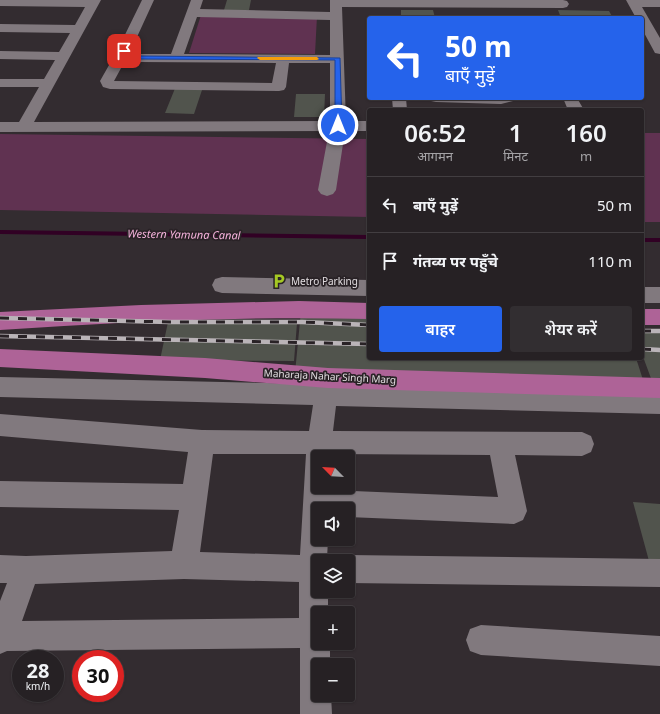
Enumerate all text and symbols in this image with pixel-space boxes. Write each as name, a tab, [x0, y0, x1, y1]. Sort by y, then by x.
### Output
text: 50 m	[445, 27, 512, 65]
icon: left	[379, 32, 431, 84]
pin	[107, 34, 141, 68]
icon: arrive	[113, 40, 135, 62]
text: बाएँ मुड़ें	[445, 63, 495, 87]
position arrow	[317, 104, 359, 146]
text: 06:52	[404, 116, 466, 149]
text: 1	[509, 116, 523, 149]
text: 160	[565, 116, 607, 149]
text: आगमन	[417, 147, 453, 165]
text: मिनट	[503, 147, 528, 165]
text: m	[580, 147, 592, 165]
icon: left	[379, 194, 401, 216]
text: बाएँ मुड़ें	[413, 195, 458, 215]
text: 50 m	[597, 195, 632, 215]
water label: Western Yamuna Canal	[127, 226, 242, 243]
icon: arrive	[379, 250, 401, 272]
text: गंतव्य पर पहुँचे	[413, 251, 498, 271]
text: 110 m	[588, 251, 632, 271]
parking icon: Metro Parking	[270, 272, 288, 290]
place label: Metro Parking	[291, 274, 358, 288]
button: बाहर	[379, 306, 502, 352]
button: शेयर करें	[510, 306, 632, 352]
street label: Maharaja Nahar Singh Marg	[263, 366, 397, 386]
north arrow	[311, 450, 355, 494]
map controls	[311, 450, 355, 702]
button: sound	[311, 502, 355, 546]
button: layers	[311, 554, 355, 598]
button: +	[311, 606, 355, 650]
speed limit sign: 30	[72, 650, 124, 702]
text: 28	[27, 657, 49, 684]
button: −	[311, 658, 355, 702]
text: km/h	[26, 679, 50, 693]

